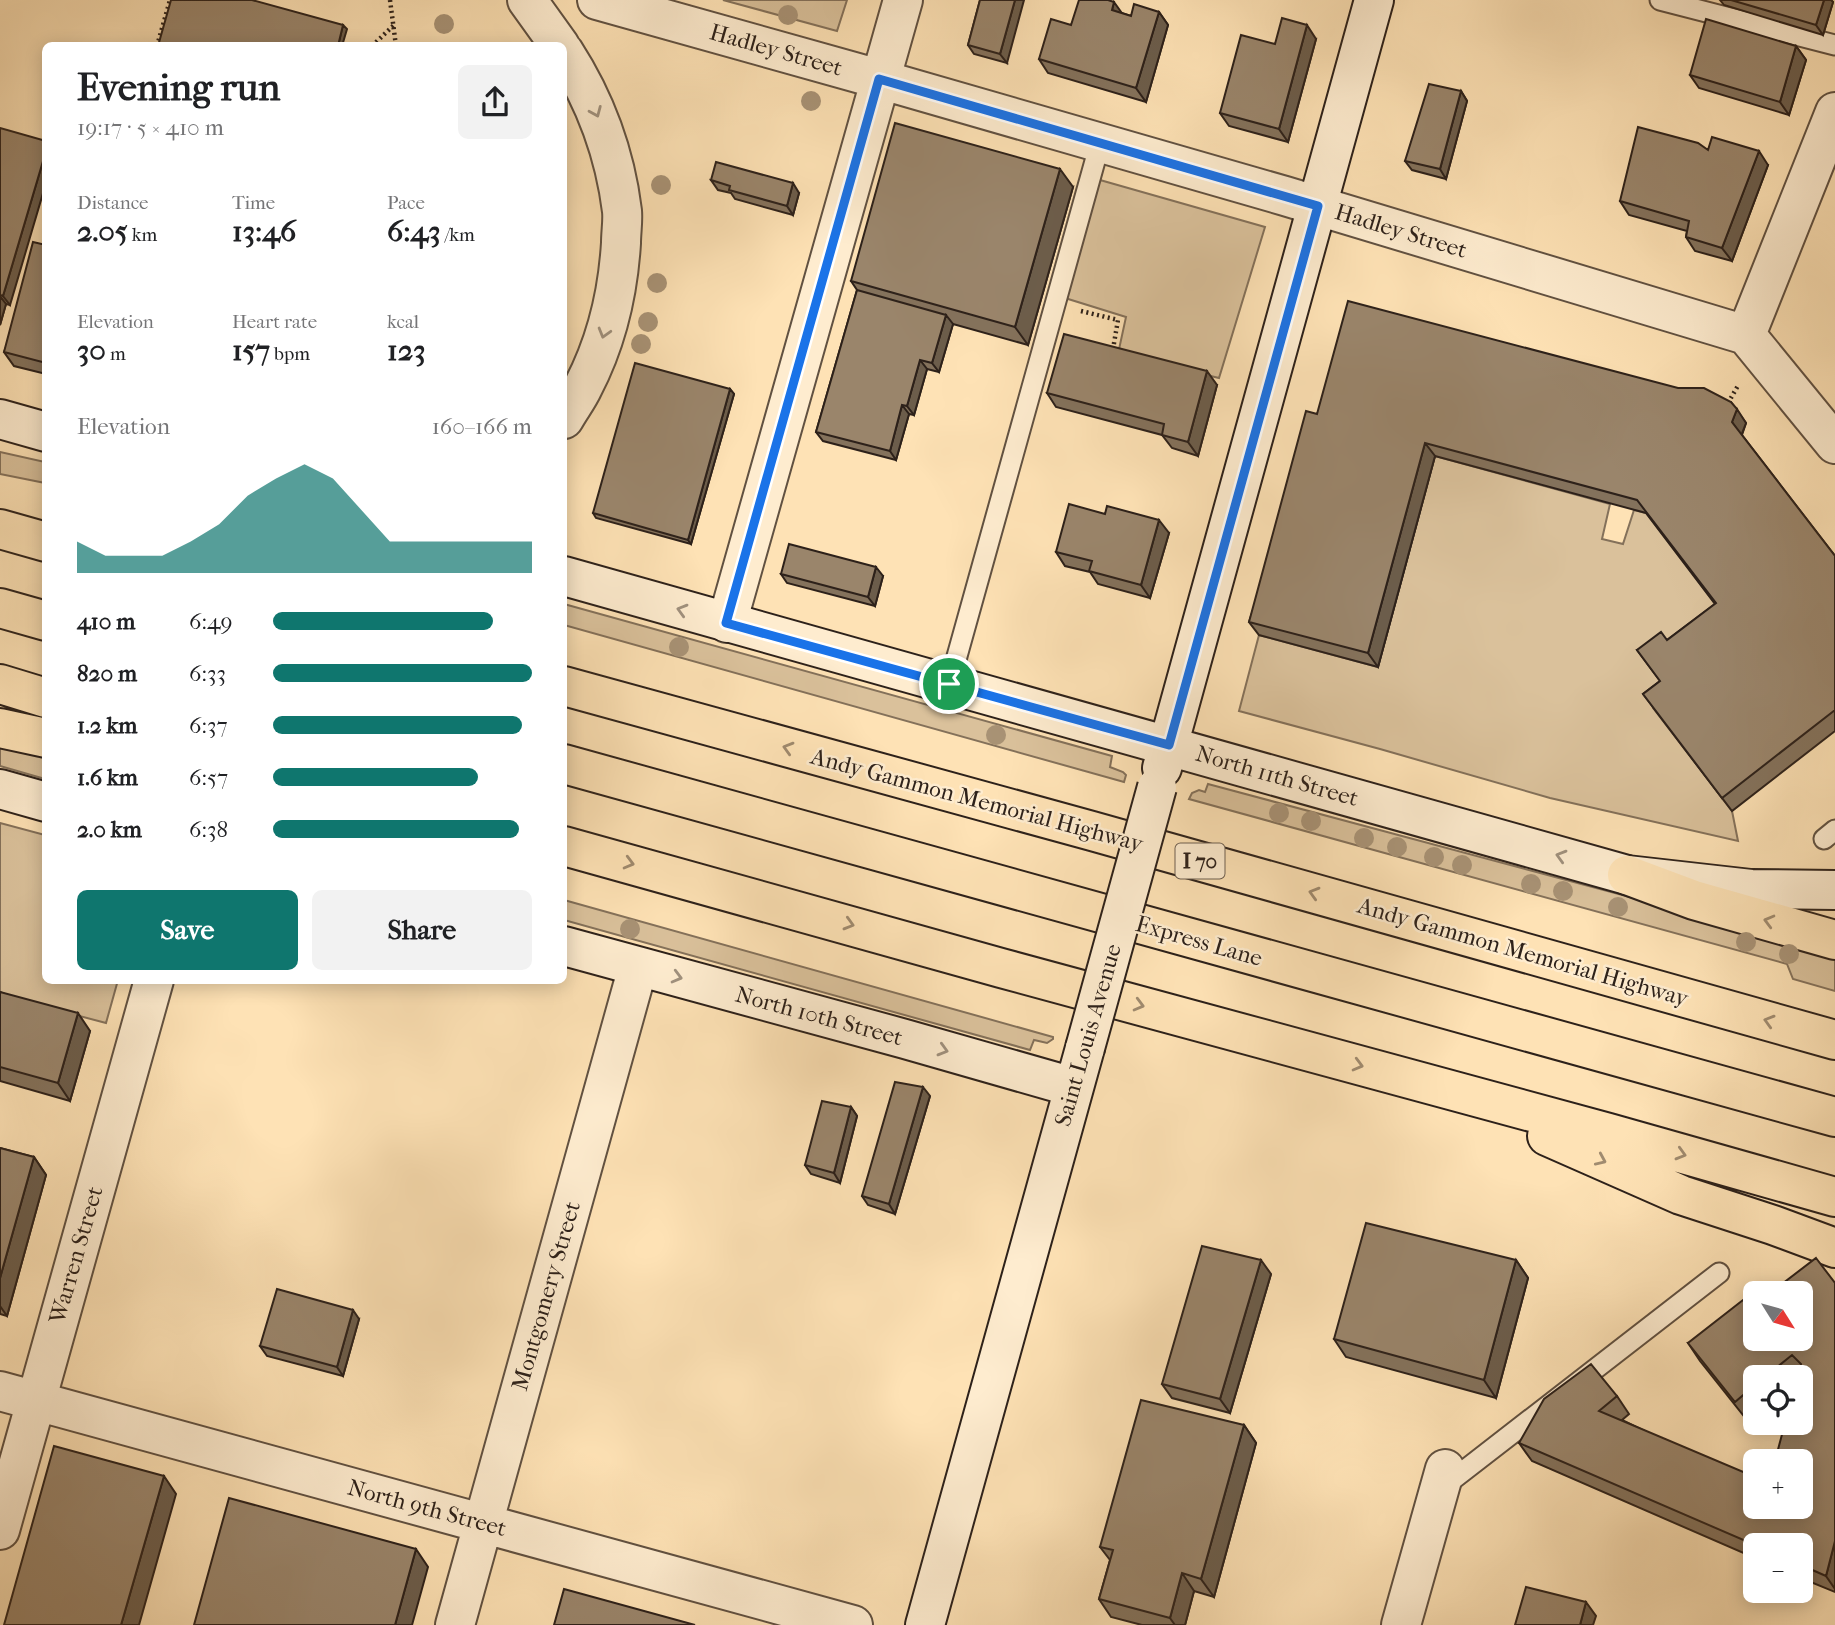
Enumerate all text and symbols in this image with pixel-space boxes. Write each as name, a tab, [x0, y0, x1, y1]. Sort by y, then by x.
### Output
street label: Hadley Street	[707, 18, 845, 82]
text: Evening run	[77, 65, 280, 110]
button: share	[458, 65, 532, 139]
one-way arrow	[587, 105, 601, 117]
text: 19:17 · 5 × 410 m	[77, 114, 224, 141]
text: Distance	[77, 192, 148, 214]
text: Time	[232, 192, 275, 214]
text: Pace	[387, 192, 425, 214]
street label: Hadley Street	[1332, 198, 1470, 264]
text: 2.05	[77, 214, 128, 249]
text: 13:46	[232, 214, 296, 249]
text: 6:43	[387, 214, 441, 249]
text: km	[128, 224, 157, 246]
text: /km	[441, 224, 475, 246]
text: Elevation	[77, 311, 154, 333]
text: Heart rate	[232, 311, 317, 333]
text: kcal	[387, 311, 419, 333]
one-way arrow	[598, 327, 613, 339]
text: 30	[77, 333, 106, 368]
text: 157	[232, 333, 270, 368]
text: 123	[387, 333, 425, 368]
text: m	[106, 343, 126, 365]
text: bpm	[270, 343, 310, 365]
text: Elevation	[77, 413, 170, 440]
text: 160–166 m	[432, 413, 532, 440]
one-way arrow	[676, 604, 688, 618]
text: 410 m	[77, 608, 135, 635]
text: 6:49	[189, 608, 233, 635]
pin	[919, 654, 979, 714]
text: 820 m	[77, 660, 137, 687]
text: 6:33	[189, 660, 226, 687]
icon: arrive	[930, 665, 968, 703]
text: 1.2 km	[77, 712, 137, 739]
text: 6:37	[189, 712, 228, 739]
street label: North 11th Street	[1193, 740, 1361, 812]
one-way arrow	[782, 742, 794, 757]
street label: Andy Gammon Memorial Highway	[807, 742, 1147, 858]
text: 1.6 km	[77, 764, 138, 791]
text: 6:57	[189, 764, 228, 791]
text: 2.0 km	[77, 816, 142, 843]
text: 6:38	[189, 816, 228, 843]
road number: I 70	[1176, 844, 1224, 878]
one-way arrow	[1555, 850, 1567, 865]
one-way arrow	[623, 855, 635, 870]
one-way arrow	[1309, 887, 1321, 902]
button: Save	[77, 890, 298, 970]
button: Share	[312, 890, 532, 970]
street label: Andy Gammon Memorial Highway	[1354, 892, 1692, 1012]
street label: Express Lane	[1133, 910, 1265, 972]
one-way arrow	[1763, 915, 1775, 930]
one-way arrow	[842, 916, 854, 931]
street label: Saint Louis Avenue	[1049, 941, 1127, 1129]
one-way arrow	[670, 969, 682, 983]
street label: North 10th Street	[732, 981, 906, 1051]
one-way arrow	[1132, 997, 1144, 1011]
one-way arrow	[1764, 1015, 1776, 1030]
one-way arrow	[937, 1042, 949, 1057]
one-way arrow	[1352, 1057, 1364, 1071]
one-way arrow	[1675, 1145, 1687, 1160]
one-way arrow	[1594, 1152, 1607, 1166]
street label: Warren Street	[43, 1183, 108, 1328]
street label: Montgomery Street	[506, 1198, 586, 1394]
north arrow	[1743, 1281, 1813, 1351]
map controls	[1743, 1281, 1813, 1603]
button: locate	[1743, 1365, 1813, 1435]
button: +	[1743, 1449, 1813, 1519]
street label: North 9th Street	[345, 1474, 509, 1542]
button: −	[1743, 1533, 1813, 1603]

